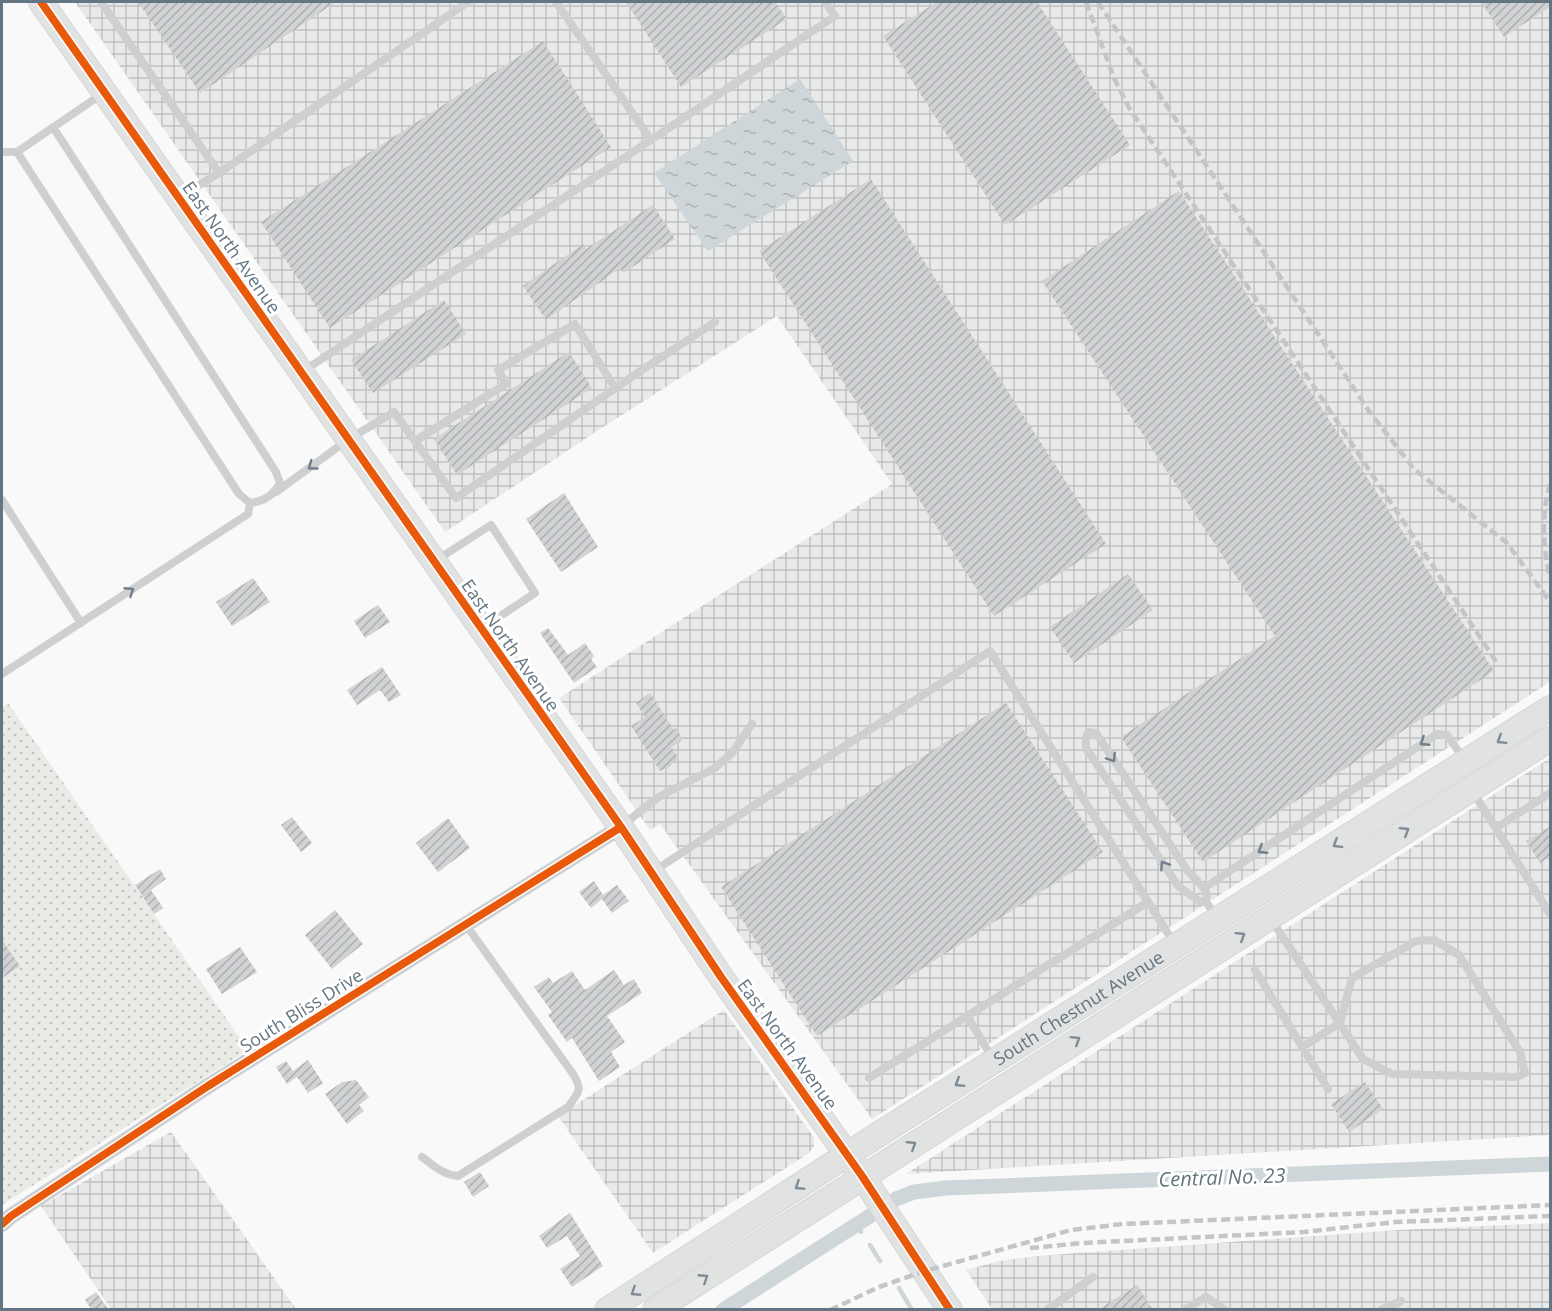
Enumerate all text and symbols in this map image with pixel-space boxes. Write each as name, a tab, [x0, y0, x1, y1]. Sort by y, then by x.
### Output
street label: East North Avenue	[177, 176, 287, 318]
one-way arrow	[307, 458, 318, 469]
street label: East North Avenue	[456, 574, 566, 716]
one-way arrow	[123, 587, 134, 598]
one-way arrow	[1497, 732, 1507, 744]
one-way arrow	[1420, 735, 1431, 746]
one-way arrow	[1105, 752, 1117, 762]
one-way arrow	[1399, 827, 1410, 838]
one-way arrow	[1332, 837, 1343, 848]
one-way arrow	[1257, 842, 1268, 853]
one-way arrow	[1160, 861, 1171, 872]
one-way arrow	[1235, 931, 1245, 943]
street label: South Chestnut Avenue	[989, 945, 1168, 1071]
street label: South Bliss Drive	[235, 963, 367, 1057]
street label: East North Avenue	[732, 974, 844, 1114]
one-way arrow	[1069, 1036, 1080, 1047]
one-way arrow	[955, 1076, 965, 1088]
one-way arrow	[906, 1140, 916, 1152]
water label: Central No. 23	[1158, 1161, 1286, 1193]
one-way arrow	[794, 1179, 805, 1190]
one-way arrow	[697, 1274, 708, 1285]
one-way arrow	[630, 1285, 641, 1296]

